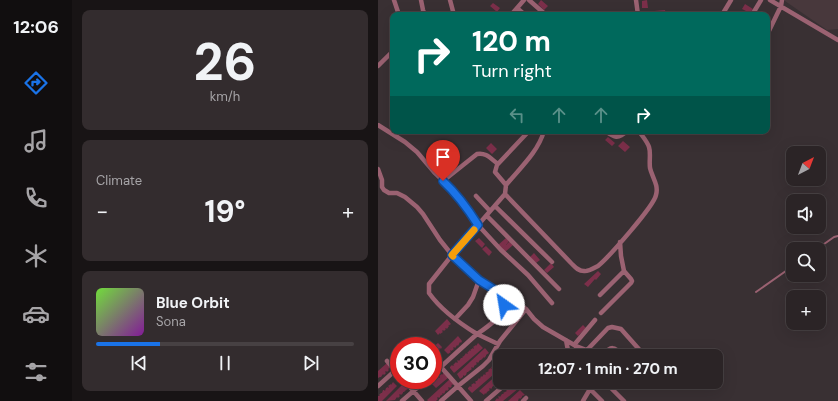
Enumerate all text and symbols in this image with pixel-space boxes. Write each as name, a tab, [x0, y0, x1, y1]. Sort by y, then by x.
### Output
text: 12:06	[13, 15, 59, 39]
text: 120 m	[472, 23, 551, 60]
text: 26	[194, 28, 256, 96]
icon: right	[406, 28, 458, 80]
text: Turn right	[472, 59, 552, 83]
icon: directions	[22, 69, 50, 97]
text: km/h	[210, 88, 240, 105]
icon: left	[506, 104, 528, 126]
icon: ahead	[548, 104, 570, 126]
icon: ahead	[590, 104, 612, 126]
icon: right	[632, 104, 654, 126]
icon: music	[22, 127, 50, 155]
pin	[426, 140, 460, 181]
icon: arrive	[432, 146, 454, 168]
north arrow	[786, 146, 826, 186]
map controls	[786, 146, 826, 330]
text: Climate	[96, 172, 142, 189]
icon: phone	[22, 184, 50, 212]
text: 19°	[205, 192, 245, 231]
button: sound	[786, 194, 826, 234]
text: −	[96, 197, 108, 226]
text: +	[342, 197, 354, 226]
icon: climate	[22, 242, 50, 270]
button: search	[786, 242, 826, 282]
position arrow	[483, 284, 525, 326]
button: +	[786, 290, 826, 330]
text: Blue Orbit	[156, 293, 230, 313]
icon: car	[22, 300, 50, 328]
text: Sona	[156, 313, 186, 330]
speed limit sign: 30	[390, 337, 442, 389]
icon: previous	[128, 352, 150, 374]
icon: pause	[214, 352, 236, 374]
icon: next	[300, 352, 322, 374]
icon: filters	[22, 358, 50, 386]
text: 12:07 · 1 min · 270 m	[538, 359, 678, 379]

